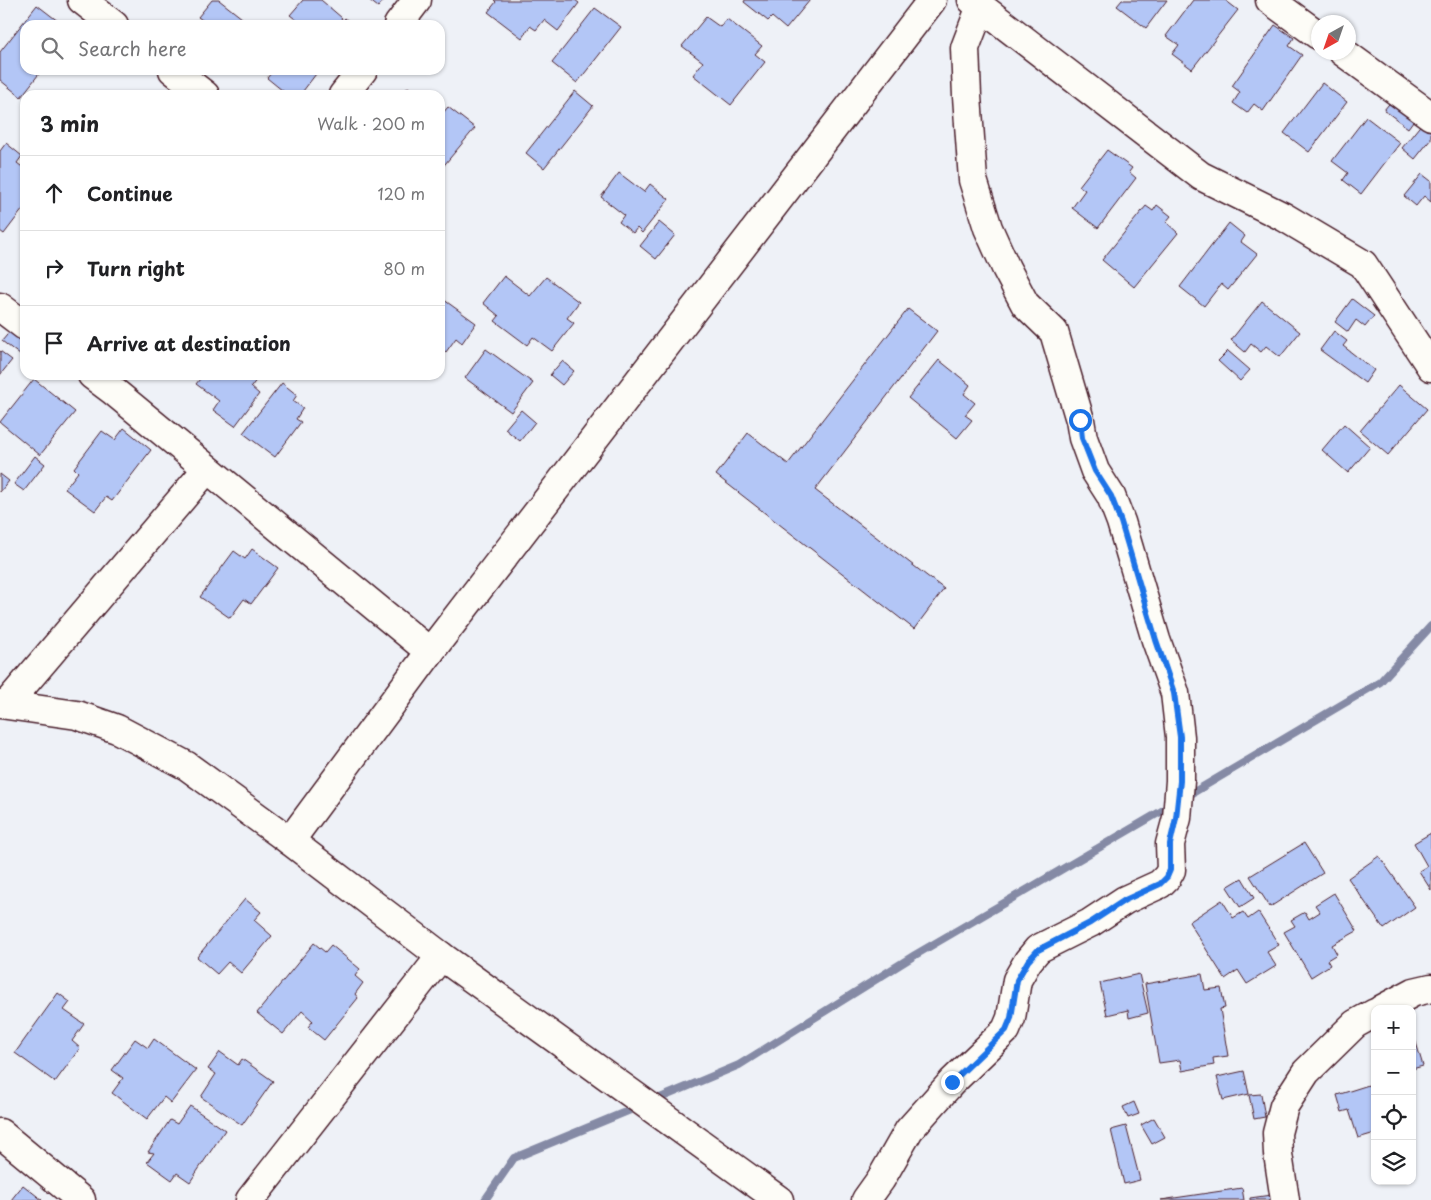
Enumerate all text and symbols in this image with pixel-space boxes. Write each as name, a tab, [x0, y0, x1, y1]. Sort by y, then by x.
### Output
north arrow	[1311, 15, 1356, 60]
search box	[20, 20, 445, 75]
icon: search	[38, 34, 66, 62]
text: Search here	[78, 34, 187, 62]
text: 3 min	[40, 107, 99, 139]
text: Walk · 200 m	[317, 111, 425, 135]
icon: ahead	[40, 179, 68, 207]
text: Continue	[87, 179, 173, 207]
text: 120 m	[378, 181, 425, 205]
icon: right	[40, 254, 68, 282]
text: Turn right	[87, 254, 185, 282]
text: 80 m	[383, 256, 425, 280]
icon: arrive	[40, 329, 68, 357]
text: Arrive at destination	[87, 329, 291, 357]
route start	[1069, 409, 1092, 432]
map controls	[1371, 1005, 1416, 1185]
button: +	[1371, 1005, 1416, 1050]
button: −	[1371, 1050, 1416, 1095]
route end	[941, 1071, 964, 1094]
button: locate	[1371, 1095, 1416, 1140]
button: layers	[1371, 1140, 1416, 1185]

